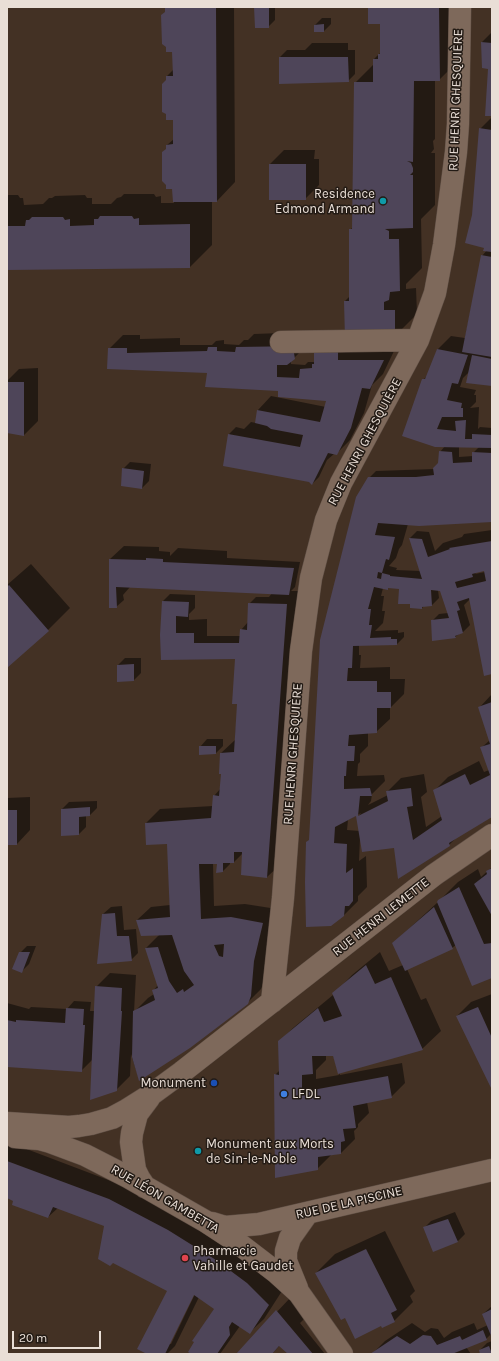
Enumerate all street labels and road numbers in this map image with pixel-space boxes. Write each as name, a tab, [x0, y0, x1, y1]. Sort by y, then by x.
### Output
street label: RUE HENRI GHESQUIÈRE	[446, 29, 466, 171]
street label: RUE HENRI GHESQUIÈRE	[325, 376, 405, 508]
street label: RUE HENRI GHESQUIÈRE	[280, 683, 306, 825]
street label: RUE HENRI LEMETTE	[330, 874, 432, 960]
street label: RUE LÉON GAMBETTA	[108, 1162, 222, 1236]
street label: RUE DE LA PISCINE	[294, 1183, 404, 1223]

